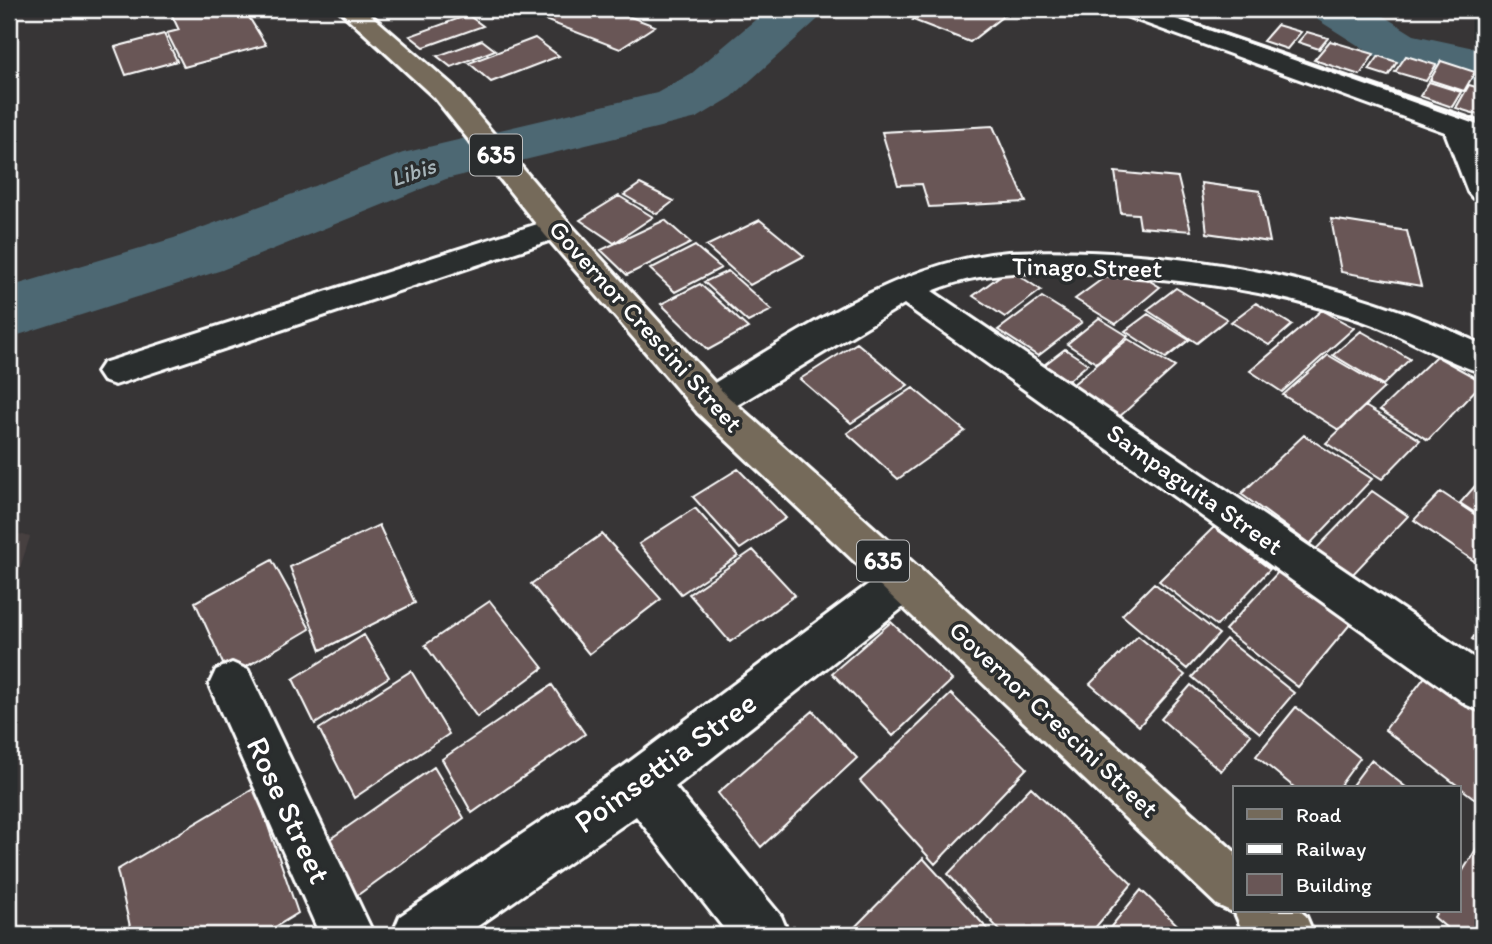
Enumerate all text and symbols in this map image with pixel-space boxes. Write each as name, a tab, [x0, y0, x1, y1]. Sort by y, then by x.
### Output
road number: 635	[470, 134, 522, 176]
water label: Libis	[387, 151, 441, 193]
street label: Governor Crescini Street	[542, 213, 750, 439]
street label: Tinago Street	[1012, 250, 1163, 284]
street label: Sampaguita Street	[1101, 416, 1289, 562]
road number: 635	[857, 540, 909, 582]
street label: Governor Crescini Street	[943, 614, 1166, 825]
street label: Poinsettia Stree	[566, 683, 764, 841]
street label: Rose Street	[238, 731, 340, 889]
legend	[1233, 786, 1460, 912]
text: Road	[1296, 802, 1342, 827]
text: Railway	[1296, 836, 1366, 861]
text: Building	[1296, 872, 1372, 897]

